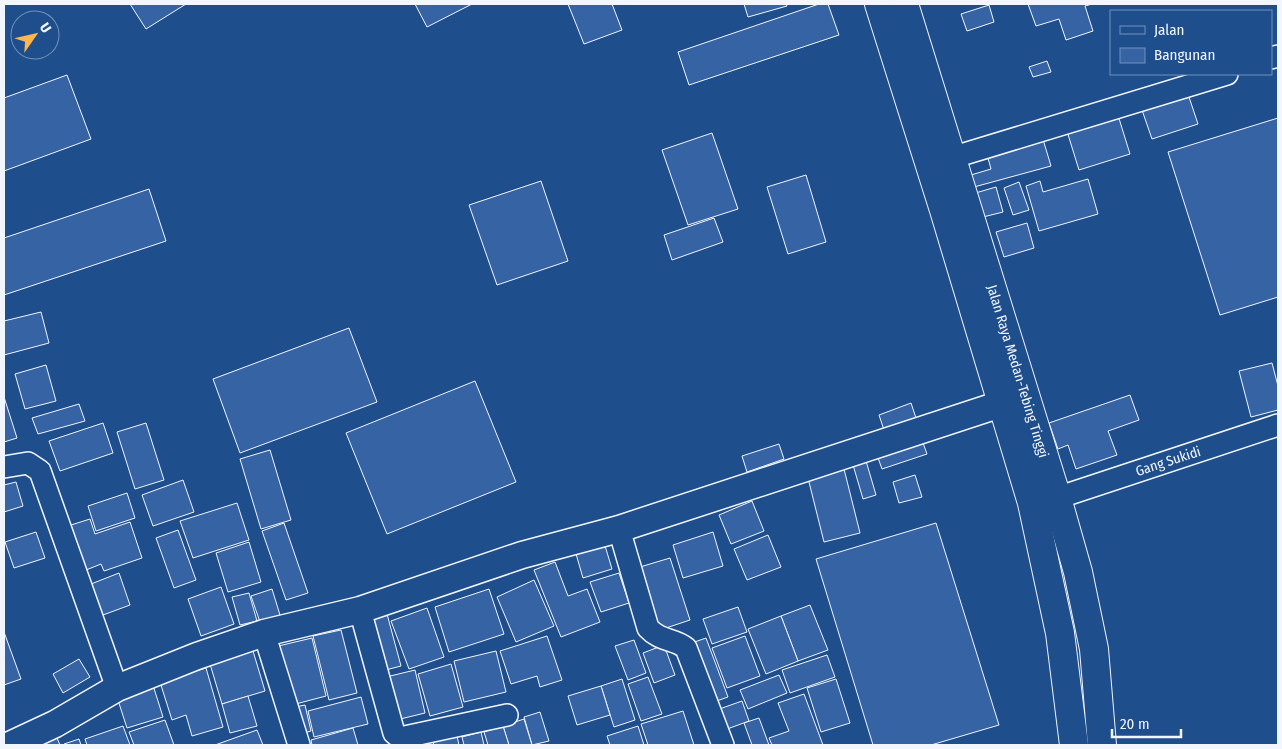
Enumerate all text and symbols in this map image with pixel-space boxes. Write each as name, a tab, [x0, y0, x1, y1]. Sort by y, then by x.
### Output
north arrow	[10, 10, 60, 60]
legend	[1110, 10, 1272, 75]
text: U	[36, 20, 55, 36]
text: Jalan	[1154, 21, 1184, 39]
text: Bangunan	[1154, 46, 1215, 64]
street label: Jalan Raya Medan-Tebing Tinggi	[983, 283, 1052, 460]
street label: Gang Sukidi	[1133, 443, 1203, 480]
scale bar	[1112, 706, 1181, 738]
text: 20 m	[1120, 715, 1150, 733]

